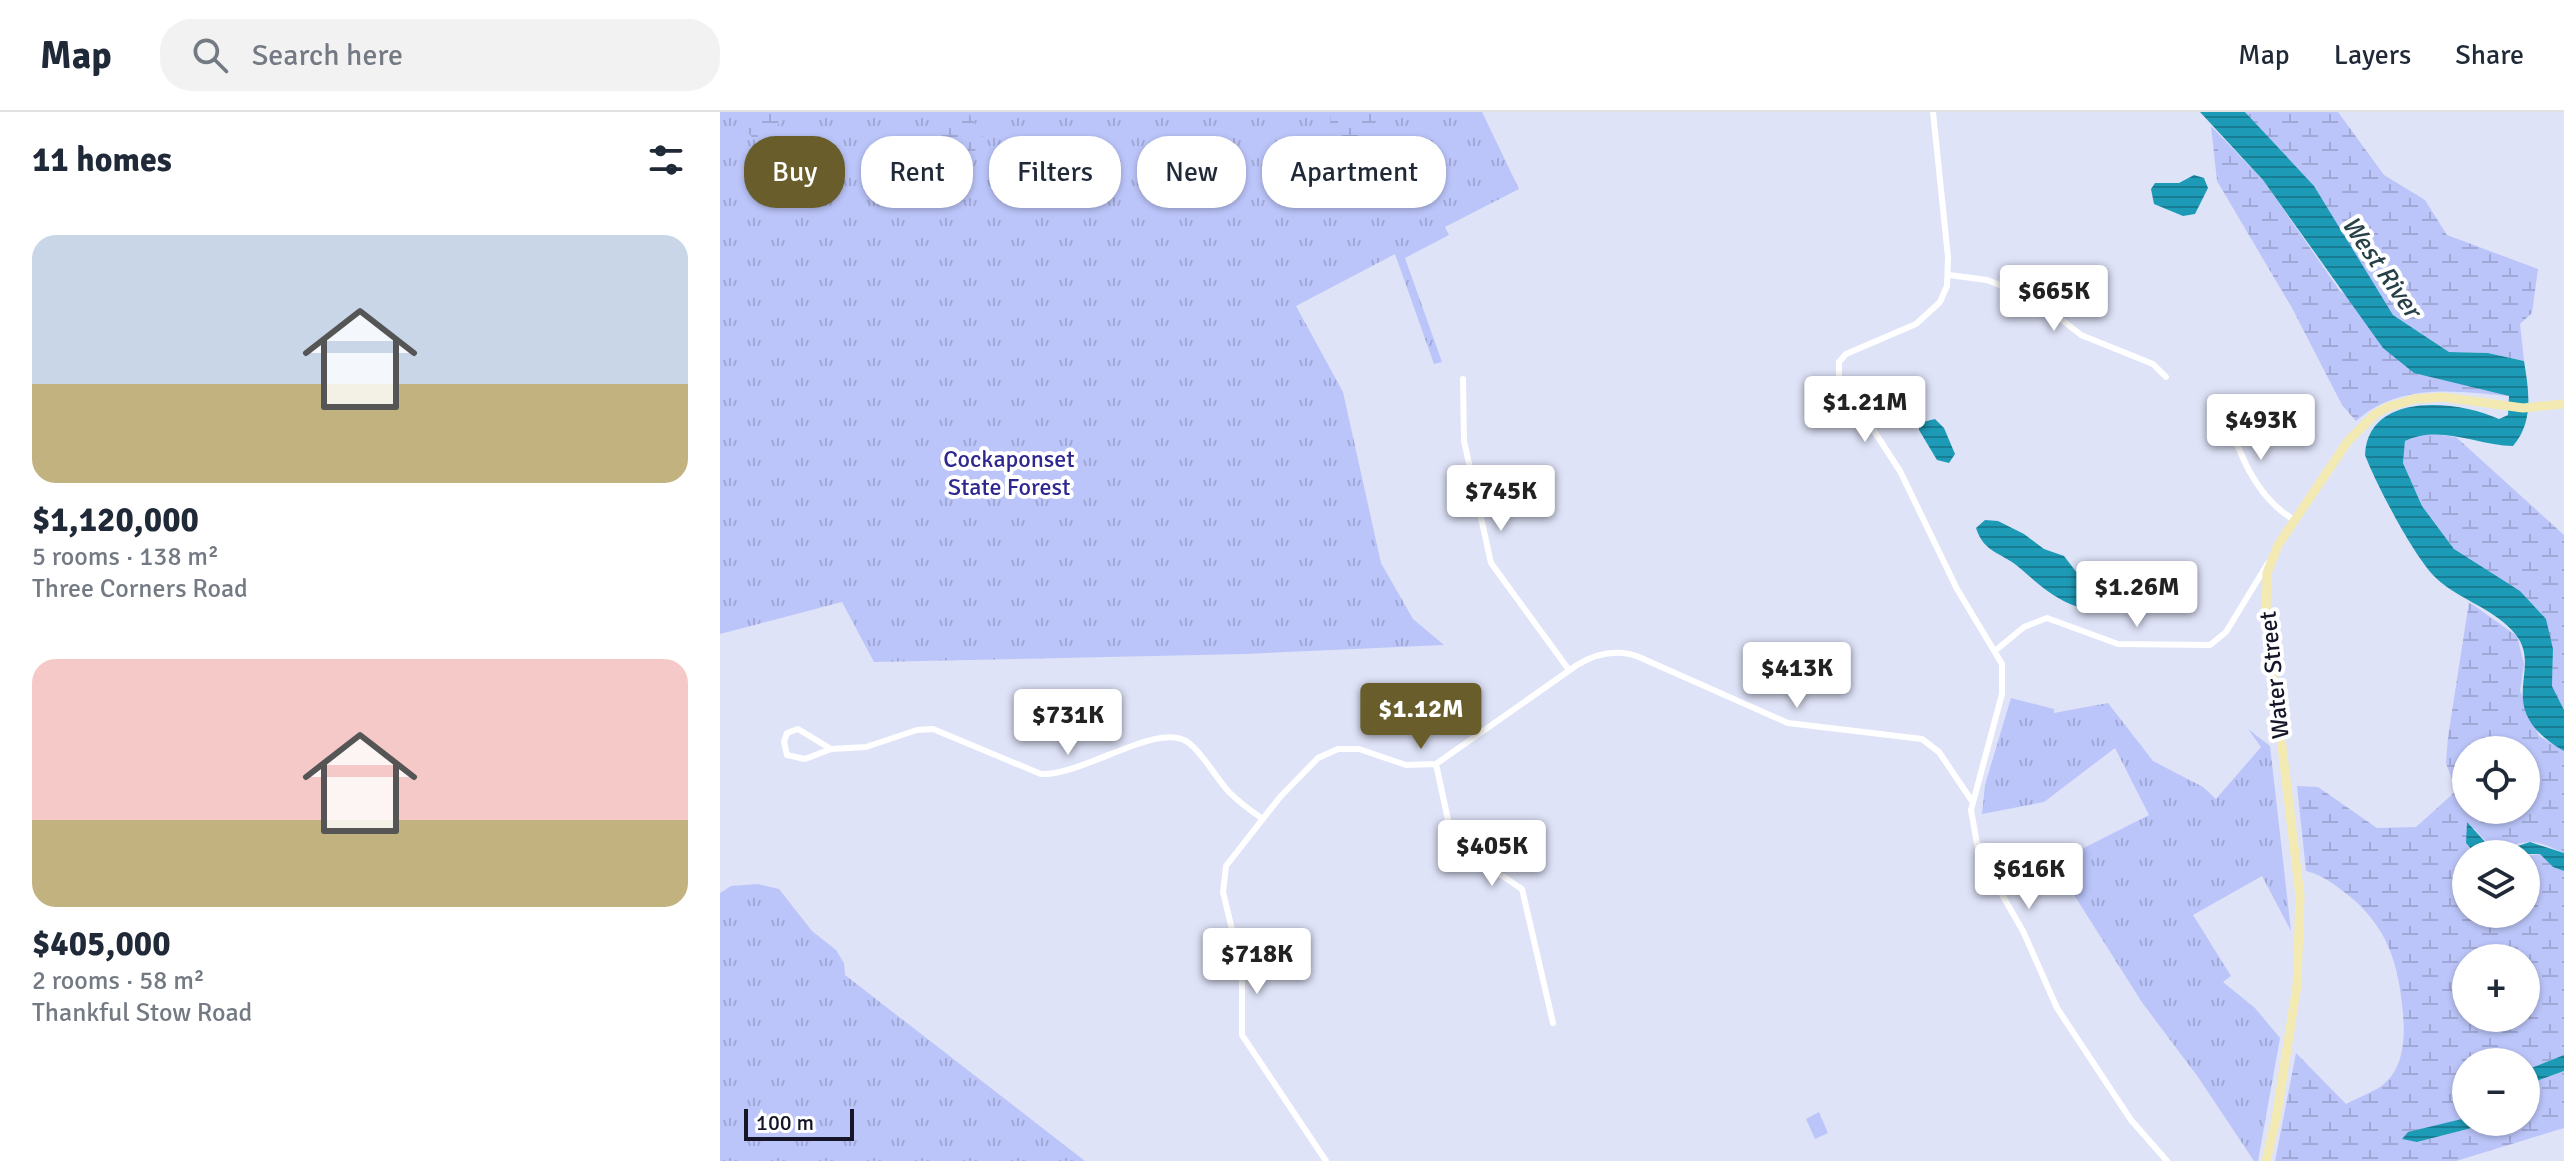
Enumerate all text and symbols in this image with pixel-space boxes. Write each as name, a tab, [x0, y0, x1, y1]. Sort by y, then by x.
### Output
search box	[160, 19, 720, 91]
text: Map	[40, 32, 112, 79]
icon: search	[188, 33, 232, 77]
text: Search here	[252, 37, 403, 74]
text: Map	[2238, 38, 2290, 72]
text: Layers	[2334, 38, 2411, 72]
text: Share	[2455, 38, 2524, 72]
chip: Buy	[744, 136, 845, 208]
chip: Rent	[861, 136, 973, 208]
chip: Filters	[989, 136, 1121, 208]
chip: New	[1137, 136, 1246, 208]
chip: Apartment	[1262, 136, 1446, 208]
icon: filters	[644, 138, 688, 182]
text: 11 homes	[32, 139, 172, 181]
water label: West River	[2334, 210, 2430, 327]
pin: $665K	[1998, 265, 2110, 333]
text: $665K	[2018, 275, 2090, 307]
icon: home	[288, 287, 432, 431]
pin: $1.21M	[1800, 376, 1930, 444]
text: $1.21M	[1822, 386, 1908, 418]
pin: $493K	[2205, 394, 2317, 462]
text: $493K	[2225, 404, 2297, 436]
park label: Cockaponset State Forest	[943, 444, 1075, 502]
pin: $745K	[1445, 465, 1557, 533]
text: $745K	[1465, 475, 1537, 507]
text: $1,120,000	[32, 499, 199, 541]
text: 5 rooms · 138 m²	[32, 541, 219, 573]
pin: $1.26M	[2072, 561, 2202, 629]
text: $1.26M	[2094, 571, 2180, 603]
text: Three Corners Road	[32, 573, 248, 605]
street label: Water Street	[2252, 610, 2296, 740]
pin: $413K	[1741, 642, 1853, 710]
text: $413K	[1761, 652, 1833, 684]
pin: $1.12M	[1356, 683, 1486, 751]
pin: $731K	[1012, 689, 1124, 757]
text: $1.12M	[1378, 693, 1464, 725]
text: $731K	[1032, 699, 1104, 731]
icon: home	[288, 711, 432, 855]
map controls	[2452, 736, 2540, 1136]
button: locate	[2452, 736, 2540, 824]
pin: $405K	[1436, 820, 1548, 888]
text: $405K	[1456, 830, 1528, 862]
button: layers	[2452, 840, 2540, 928]
pin: $616K	[1973, 843, 2085, 911]
text: $616K	[1993, 853, 2065, 885]
text: $405,000	[32, 923, 171, 965]
pin: $718K	[1201, 928, 1313, 996]
text: $718K	[1221, 938, 1293, 970]
button: +	[2452, 944, 2540, 1032]
text: 2 rooms · 58 m²	[32, 965, 205, 997]
text: Thankful Stow Road	[32, 997, 252, 1029]
button: −	[2452, 1048, 2540, 1136]
scale bar	[744, 1105, 854, 1141]
text: 100 m	[756, 1109, 814, 1136]

